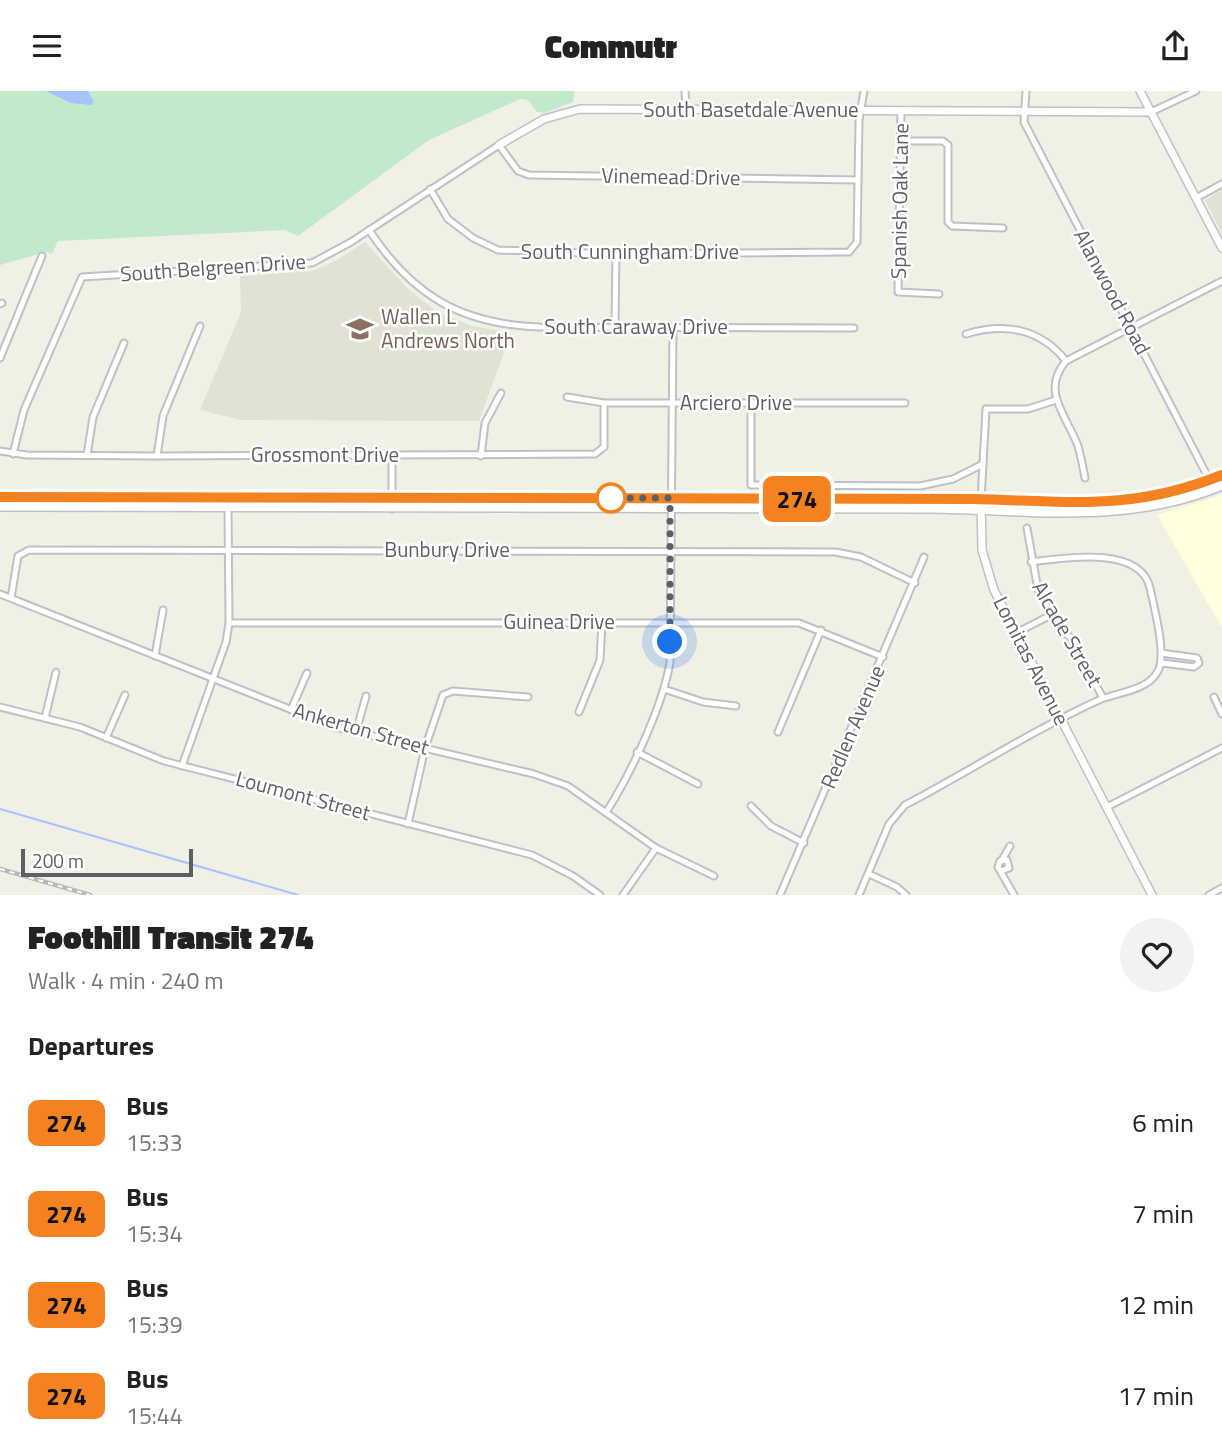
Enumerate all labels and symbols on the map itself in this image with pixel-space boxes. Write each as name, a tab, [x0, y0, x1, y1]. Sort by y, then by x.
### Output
street label: South Basetdale Avenue	[643, 93, 859, 125]
street label: Spanish Oak Lane	[882, 123, 916, 279]
street label: Vinemead Drive	[601, 159, 741, 193]
street label: Alanwood Road	[1066, 223, 1159, 360]
street label: South Cunningham Drive	[521, 235, 739, 267]
street label: South Belgreen Drive	[119, 245, 307, 289]
place label: Wallen L Andrews North	[381, 300, 515, 356]
street label: South Caraway Drive	[544, 310, 728, 342]
school or university icon: Wallen L Andrews North	[345, 314, 375, 344]
street label: Arciero Drive	[680, 386, 792, 418]
street label: Grossmont Drive	[251, 438, 399, 470]
line badge: 274	[757, 476, 837, 522]
unlabelled marker	[596, 483, 626, 513]
street label: Bunbury Drive	[384, 533, 510, 565]
street label: Alcade Street	[1025, 575, 1111, 693]
street label: Lomitas Avenue	[986, 590, 1078, 731]
street label: Guinea Drive	[503, 605, 615, 637]
your location	[652, 624, 687, 659]
street label: Redlen Avenue	[812, 660, 893, 793]
street label: Ankerton Street	[290, 693, 434, 763]
street label: Loumont Street	[232, 762, 375, 829]
scale bar	[21, 846, 192, 878]

